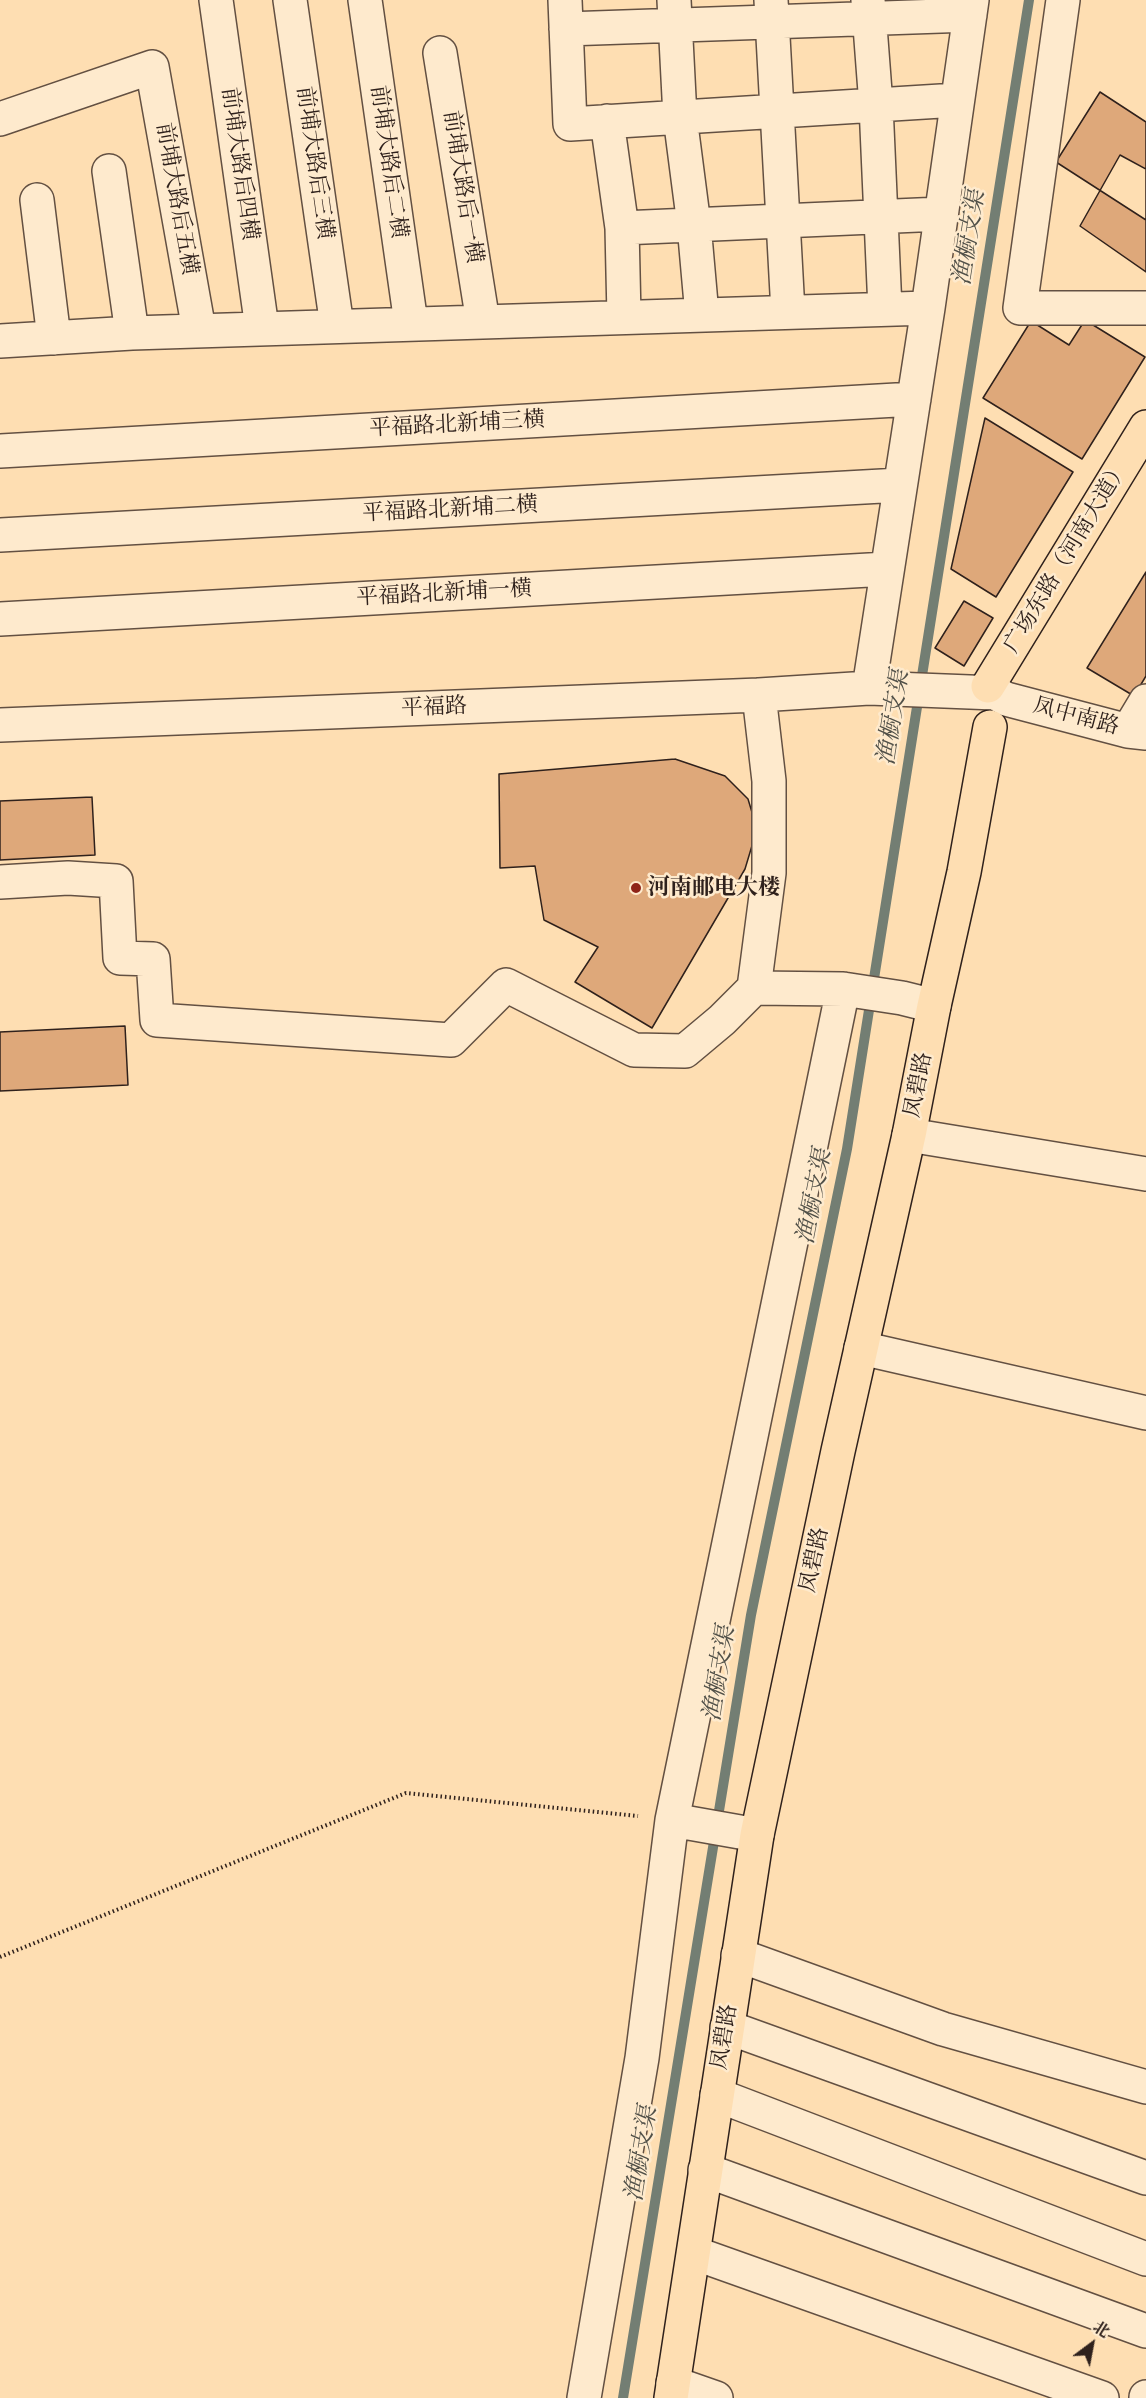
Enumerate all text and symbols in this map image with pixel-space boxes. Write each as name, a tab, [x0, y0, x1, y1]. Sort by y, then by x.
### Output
street label: 前埔大路后二横	[364, 84, 412, 240]
street label: 前埔大路后三横	[290, 85, 338, 241]
street label: 前埔大路后四横	[215, 86, 263, 242]
street label: 前埔大路后一横	[437, 109, 487, 265]
street label: 前埔大路后五横	[150, 121, 202, 277]
water label: 渔橱支渠	[948, 188, 992, 288]
street label: 平福路北新埔三横	[368, 407, 546, 443]
street label: 广场东路（河南大道）	[999, 456, 1135, 658]
street label: 平福路北新埔二横	[361, 492, 539, 528]
street label: 平福路北新埔一横	[355, 576, 533, 612]
water label: 渔橱支渠	[872, 668, 916, 768]
street label: 凤中南路	[1030, 693, 1122, 741]
street label: 平福路	[401, 694, 467, 722]
place label: 河南邮电大楼	[648, 875, 780, 901]
marker: 河南邮电大楼	[629, 881, 643, 895]
street label: 凤碧路	[900, 1050, 938, 1120]
water label: 渔橱支渠	[792, 1147, 838, 1247]
street label: 凤碧路	[795, 1525, 835, 1595]
water label: 渔橱支渠	[698, 1624, 742, 1724]
street label: 凤碧路	[707, 2002, 743, 2072]
water label: 渔橱支渠	[620, 2104, 664, 2204]
north arrow	[1062, 2314, 1122, 2374]
text: 北	[1088, 2314, 1115, 2343]

